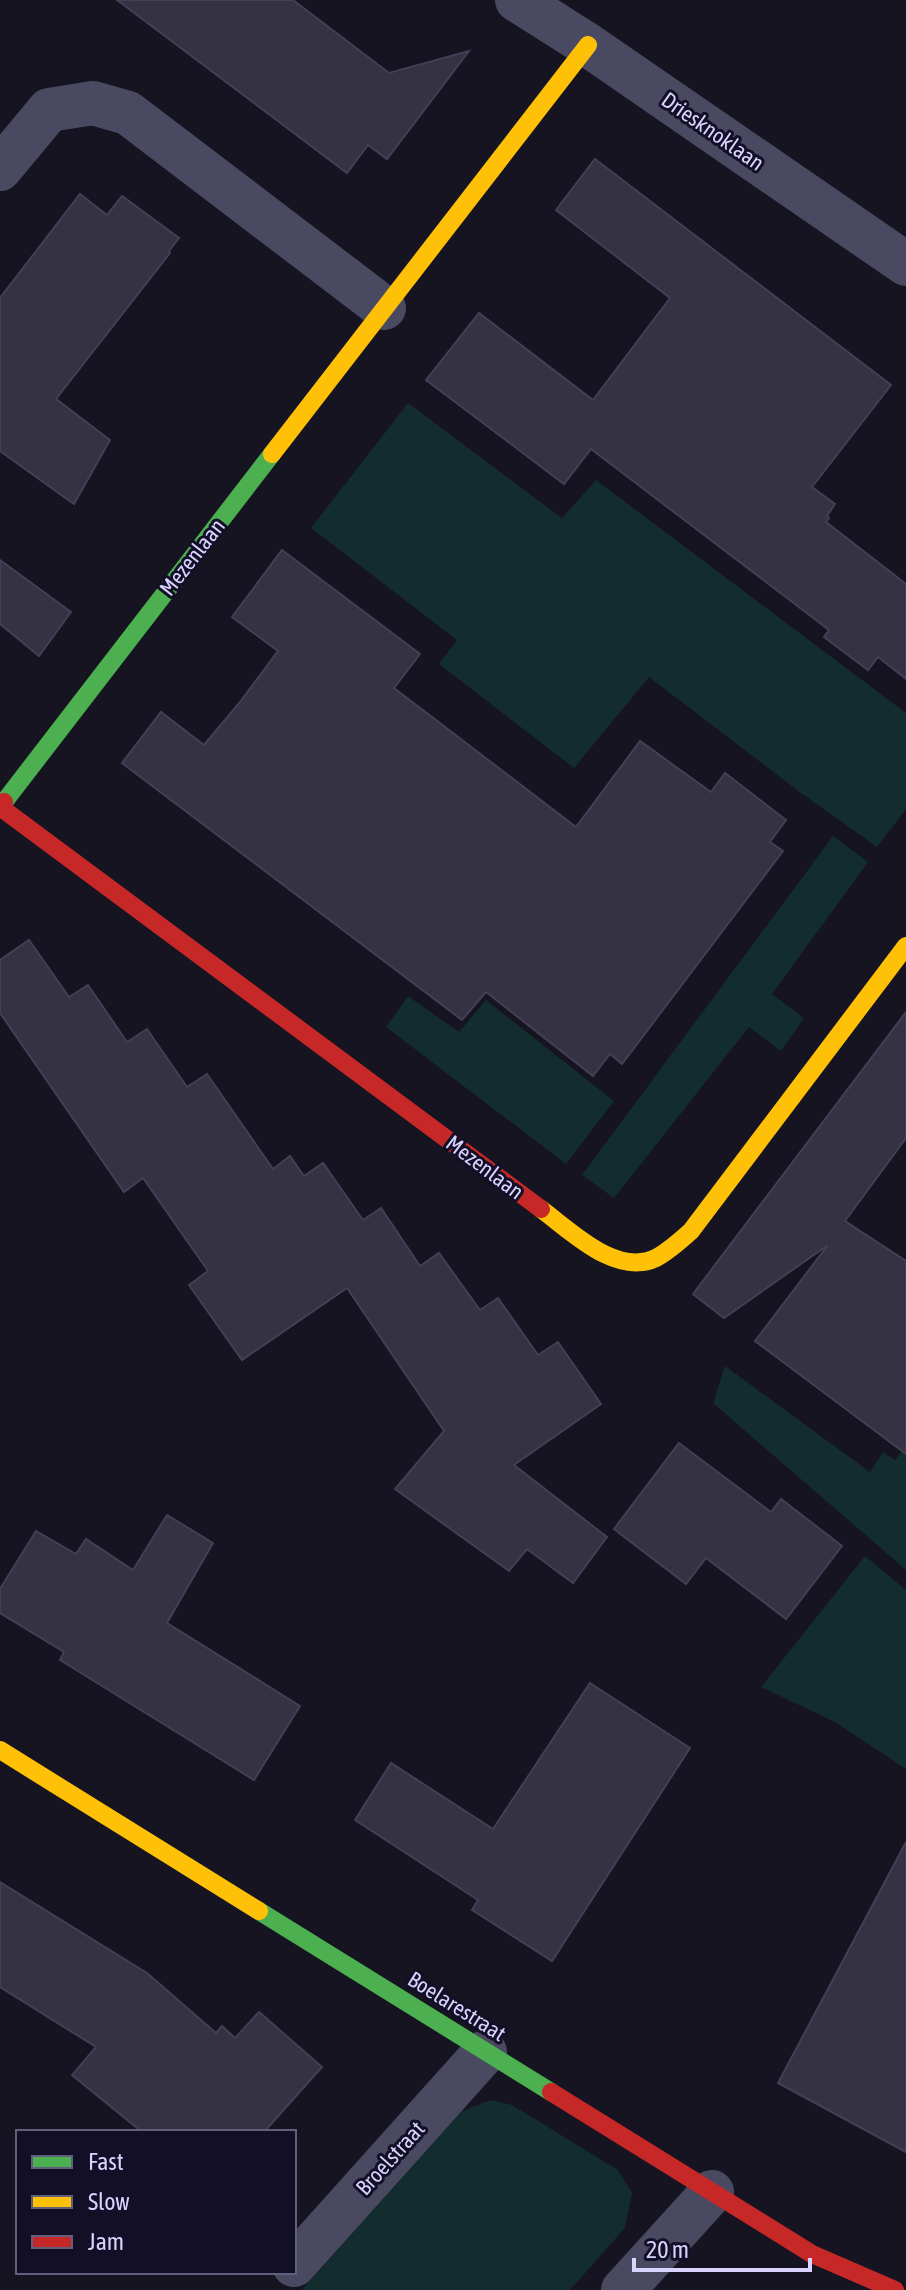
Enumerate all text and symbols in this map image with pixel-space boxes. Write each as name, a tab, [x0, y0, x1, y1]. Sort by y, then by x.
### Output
street label: Driesknoklaan	[657, 86, 769, 176]
street label: Mezenlaan	[154, 514, 230, 600]
street label: Mezenlaan	[441, 1130, 529, 1204]
street label: Boelarestraat	[403, 1966, 511, 2046]
street label: Broelstraat	[350, 2116, 430, 2200]
legend	[16, 2130, 296, 2274]
text: Fast	[88, 2148, 124, 2175]
text: Slow	[88, 2188, 130, 2215]
scale bar	[634, 2222, 810, 2272]
text: Jam	[88, 2228, 124, 2255]
text: 20 m	[646, 2236, 689, 2263]

